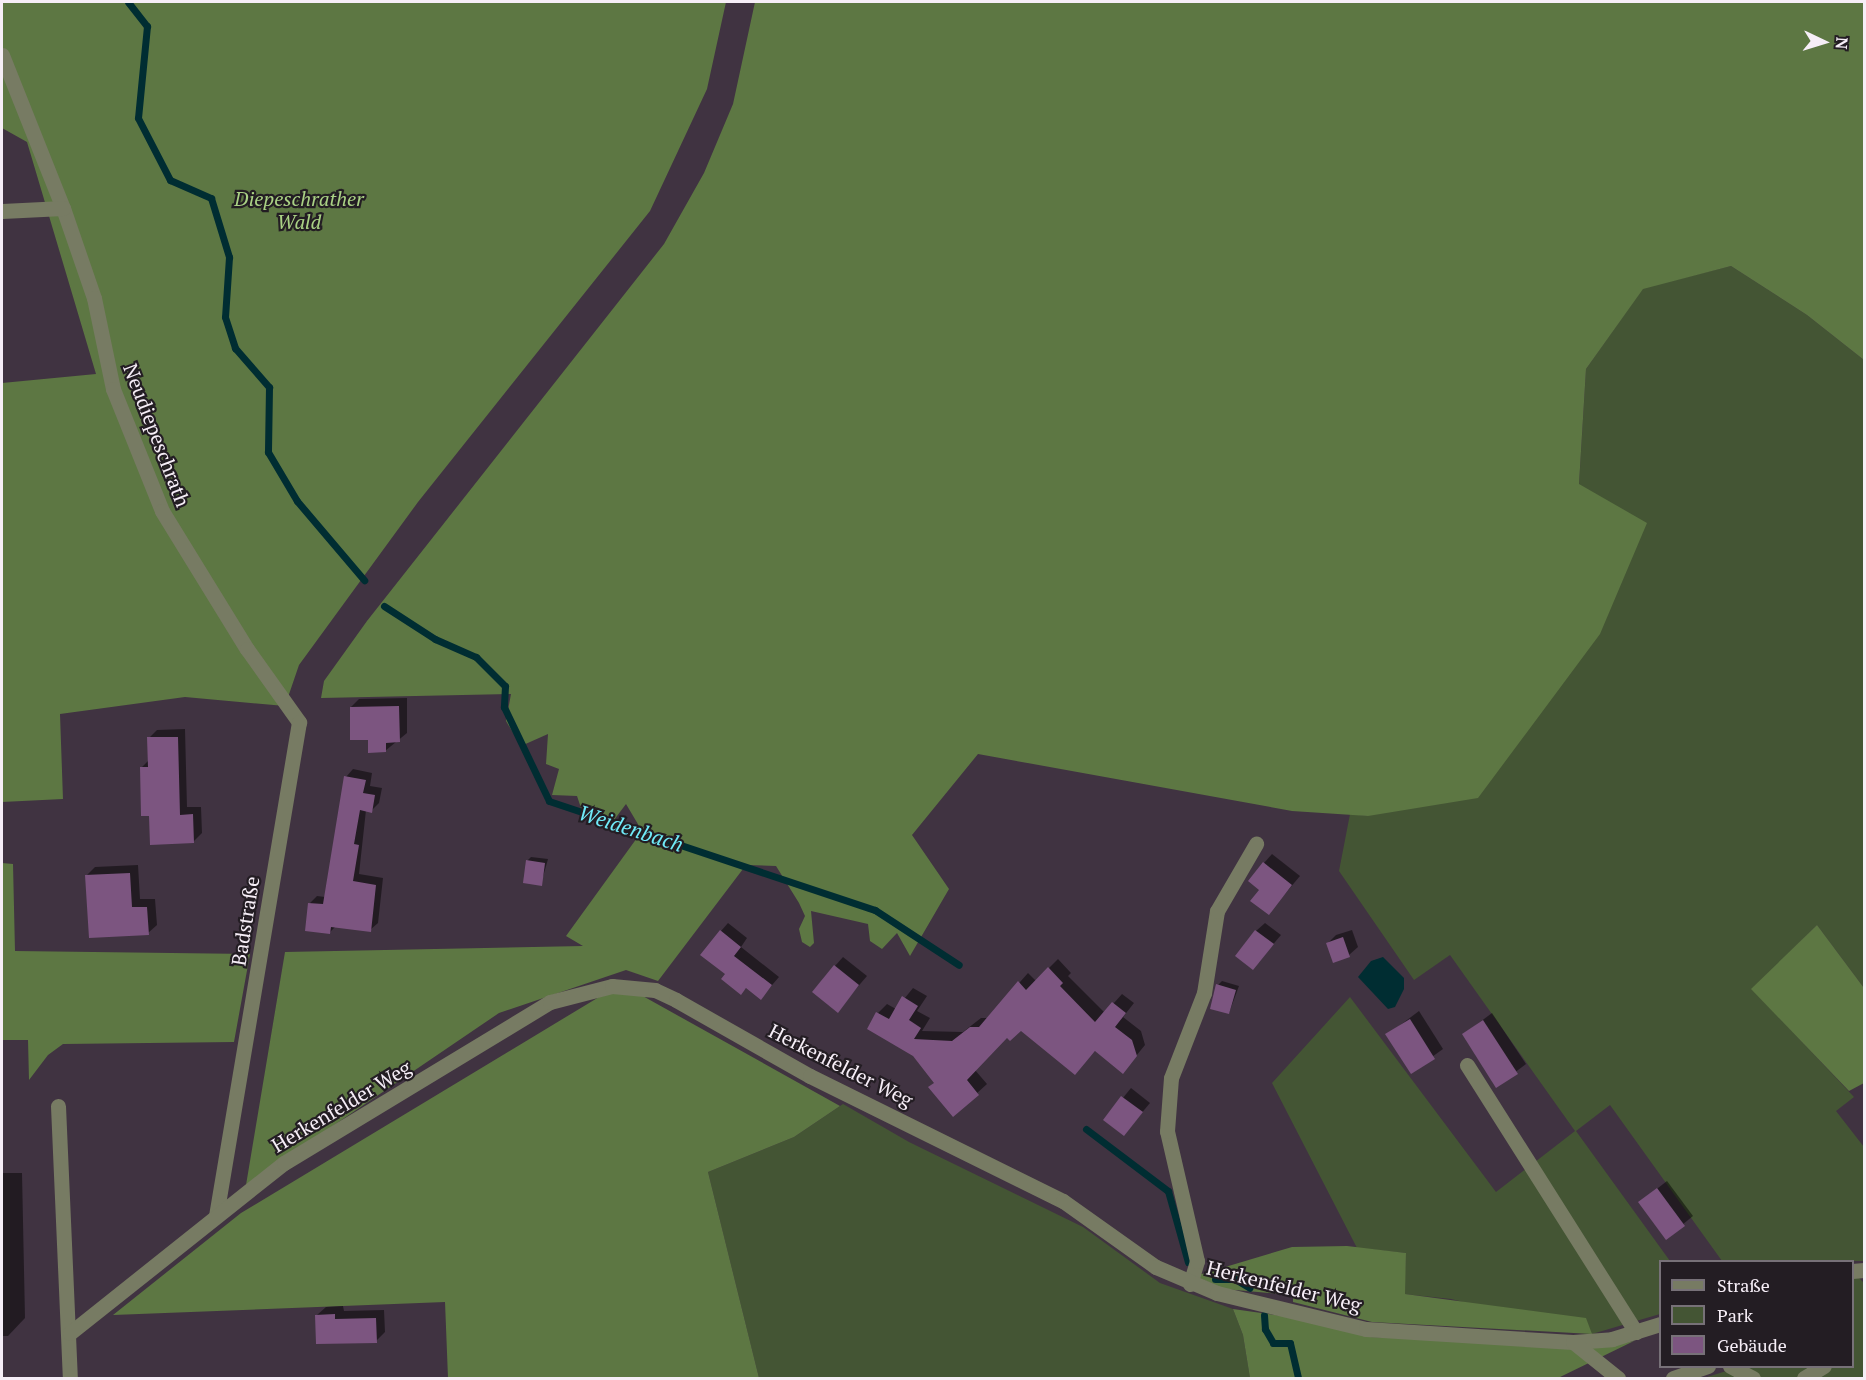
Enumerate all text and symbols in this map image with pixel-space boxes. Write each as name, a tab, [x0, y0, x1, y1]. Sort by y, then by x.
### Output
north arrow	[1794, 12, 1854, 72]
text: N	[1831, 36, 1853, 50]
park label: Diepeschrather Wald	[234, 186, 364, 233]
street label: Neudiepeschrath	[119, 360, 195, 510]
water label: Weidenbach	[575, 799, 687, 857]
street label: Badstraße	[226, 875, 264, 967]
street label: Herkenfelder Weg	[765, 1018, 917, 1112]
street label: Herkenfelder Weg	[267, 1055, 415, 1157]
street label: Herkenfelder Weg	[1204, 1255, 1364, 1317]
legend	[1659, 1260, 1854, 1368]
text: Straße	[1717, 1273, 1770, 1297]
text: Park	[1717, 1303, 1753, 1327]
text: Gebäude	[1717, 1333, 1787, 1357]

